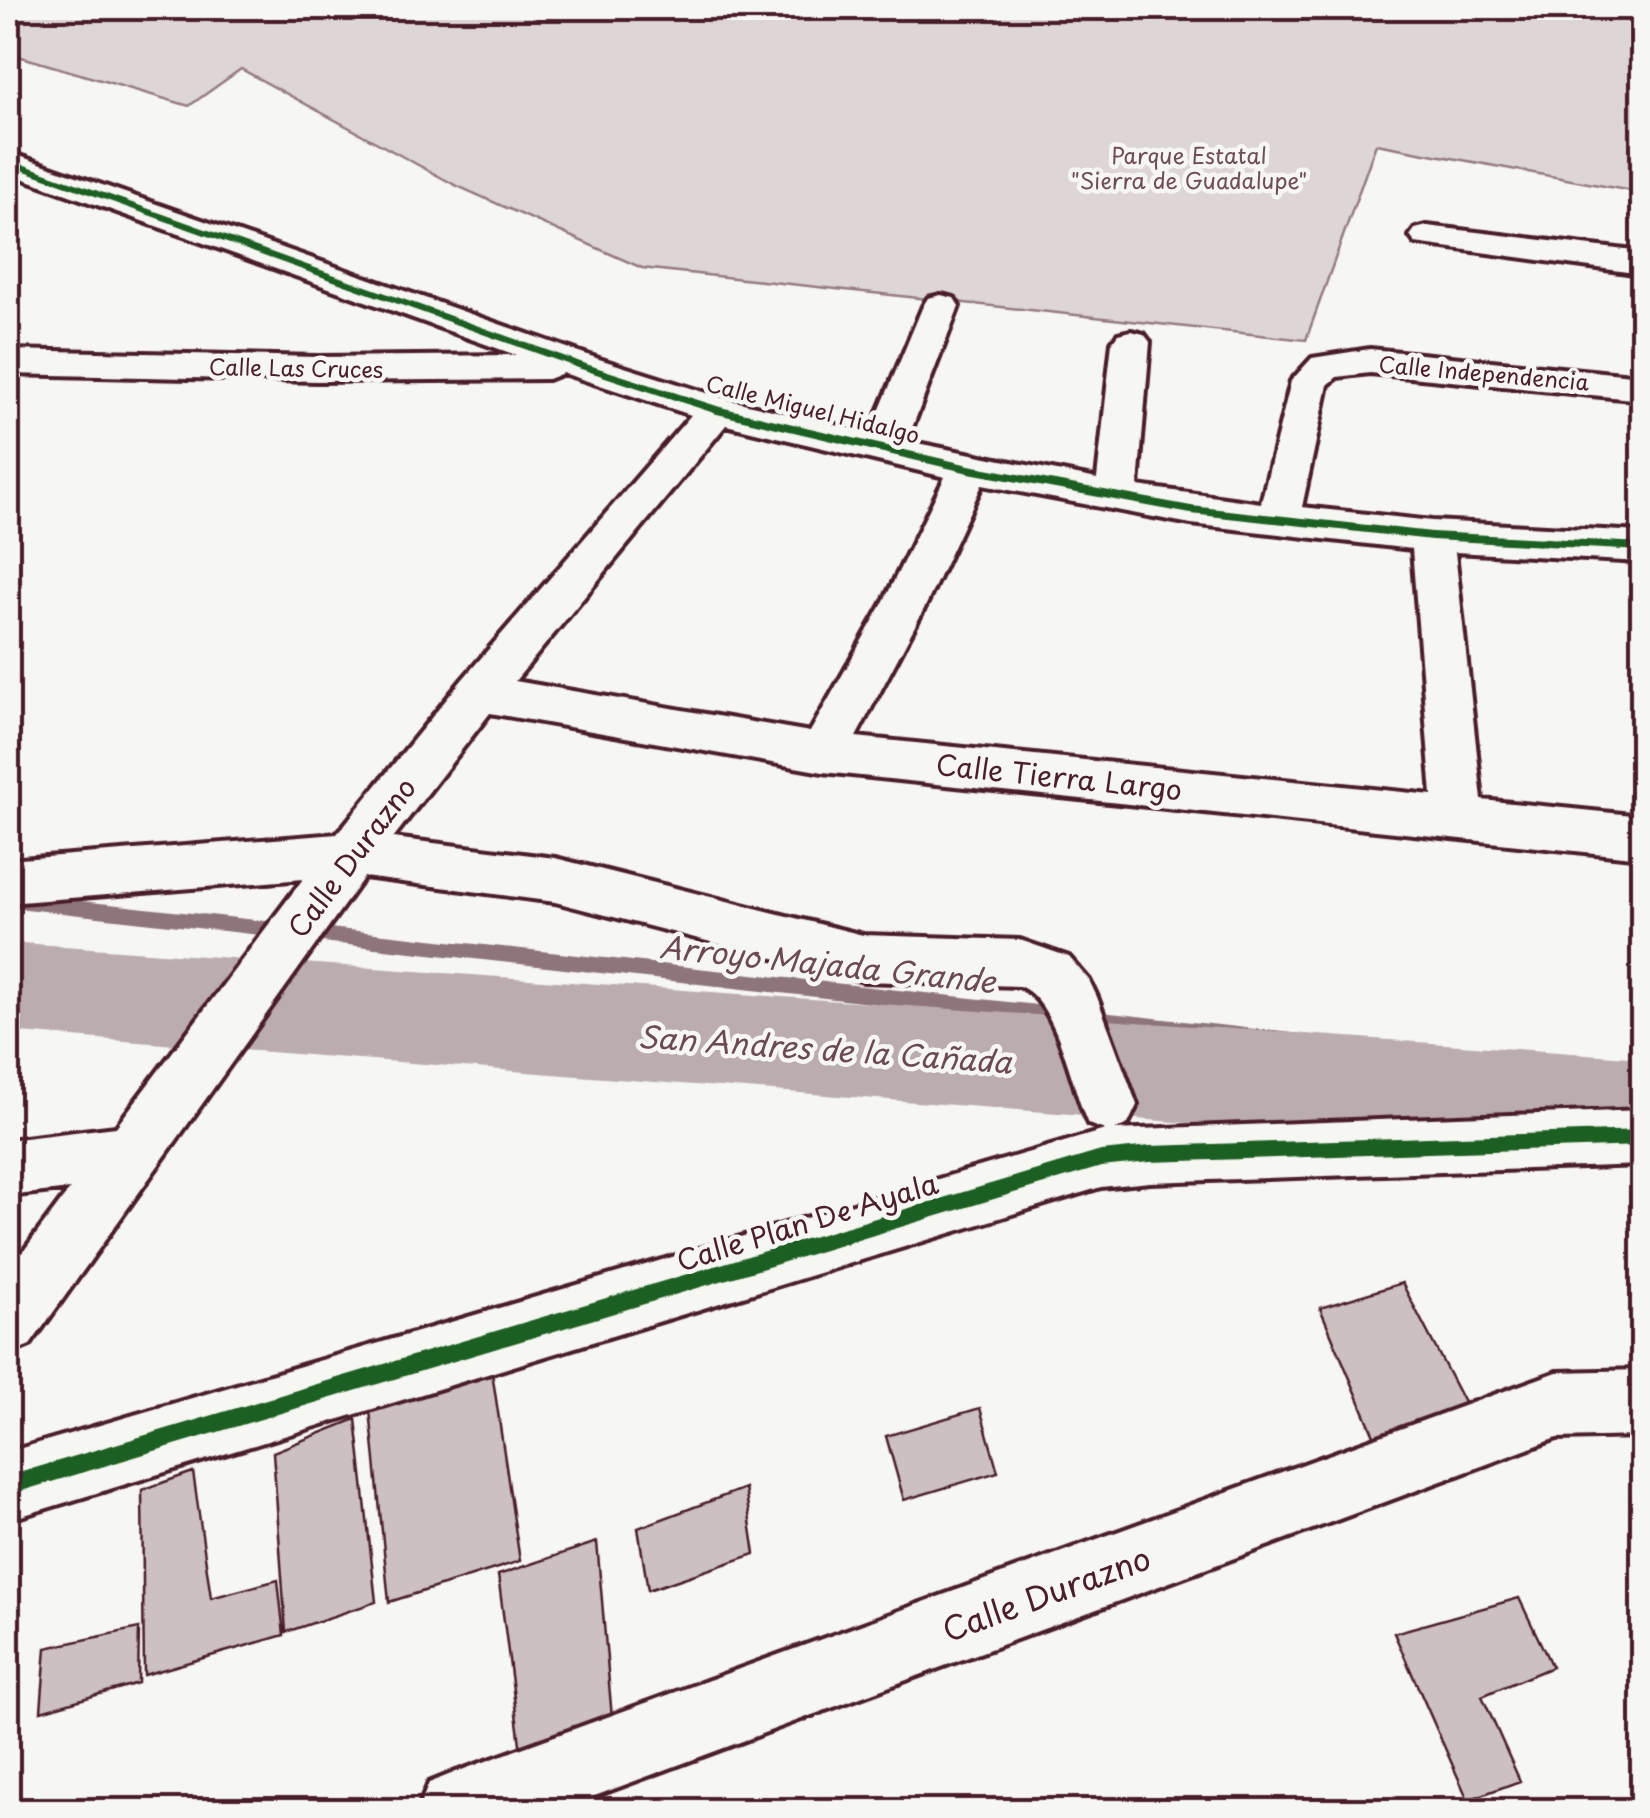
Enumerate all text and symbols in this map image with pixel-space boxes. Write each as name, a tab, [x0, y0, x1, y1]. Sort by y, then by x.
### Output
park label: Parque Estatal "Sierra de Guadalupe"	[1071, 138, 1307, 196]
street label: Calle Independencia	[1377, 346, 1591, 398]
street label: Calle Las Cruces	[209, 349, 383, 385]
street label: Calle Miguel Hidalgo	[703, 365, 923, 451]
street label: Calle Tierra Largo	[934, 742, 1184, 810]
street label: Calle Durazno	[276, 768, 426, 946]
water label: Arroyo Majada Grande	[658, 923, 1000, 1003]
water label: San Andres de la Cañada	[637, 1012, 1014, 1084]
street label: Calle Plan De Ayala	[671, 1161, 943, 1281]
street label: Calle Durazno	[935, 1533, 1157, 1653]

